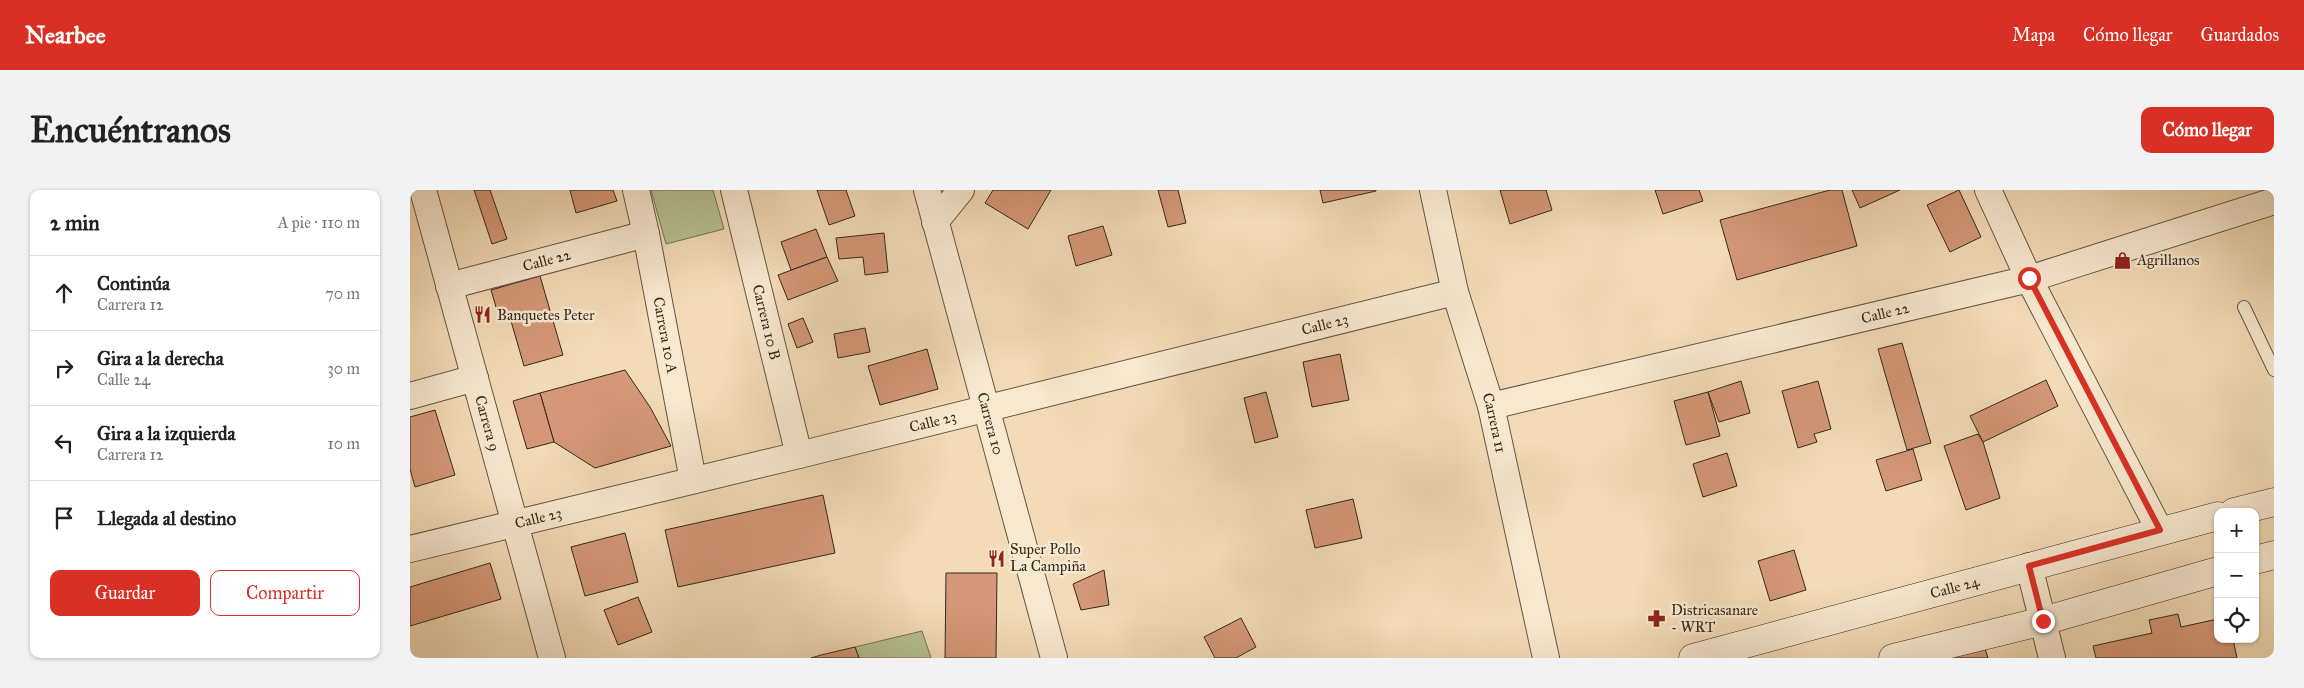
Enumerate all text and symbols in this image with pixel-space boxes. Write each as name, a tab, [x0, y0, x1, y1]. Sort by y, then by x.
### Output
text: Nearbee	[25, 20, 106, 50]
text: Mapa	[2012, 24, 2055, 46]
text: Cómo llegar	[2083, 24, 2173, 46]
text: Guardados	[2201, 24, 2279, 46]
button: Cómo llegar	[2141, 107, 2274, 153]
text: Encuéntranos	[30, 109, 231, 152]
text: 2 min	[50, 210, 100, 236]
text: A pie · 110 m	[278, 213, 360, 232]
street label: Calle 22	[521, 245, 573, 275]
shop icon: Agrillanos	[2113, 250, 2133, 270]
place label: Agrillanos	[2136, 251, 2200, 269]
route start	[2018, 267, 2041, 290]
text: Continúa	[97, 272, 170, 295]
icon: ahead	[50, 279, 78, 307]
street label: Carrera 10 B	[748, 283, 784, 362]
text: 70 m	[325, 284, 360, 303]
text: Carrera 12	[97, 295, 164, 314]
street label: Carrera 10 A	[649, 295, 681, 375]
street label: Calle 22	[1859, 298, 1912, 327]
restaurant icon: Banquetes Peter	[473, 305, 493, 325]
place label: Banquetes Peter	[497, 306, 595, 325]
street label: Calle 23	[1300, 310, 1350, 339]
text: Gira a la derecha	[97, 347, 224, 370]
icon: right	[50, 354, 78, 382]
text: 30 m	[327, 359, 360, 378]
text: Calle 24	[97, 370, 150, 389]
street label: Carrera 10	[973, 390, 1007, 457]
street label: Carrera 11	[1478, 390, 1510, 455]
street label: Carrera 9	[471, 393, 504, 453]
street label: Calle 23	[907, 407, 958, 436]
text: Gira a la izquierda	[97, 422, 236, 445]
icon: left	[50, 429, 78, 457]
text: 10 m	[328, 434, 360, 453]
text: Carrera 12	[97, 445, 164, 464]
icon: arrive	[50, 504, 78, 532]
street label: Calle 23	[513, 504, 564, 532]
text: Llegada al destino	[97, 507, 236, 530]
map controls	[2214, 508, 2259, 643]
button: +	[2214, 508, 2259, 553]
place label: Super Pollo La Campiña	[1010, 540, 1087, 575]
restaurant icon: Super Pollo La Campiña	[986, 548, 1006, 568]
button: −	[2214, 553, 2259, 598]
button: Guardar	[50, 570, 200, 616]
button: Compartir	[210, 570, 360, 616]
street label: Calle 24	[1928, 572, 1982, 602]
button: locate	[2214, 598, 2259, 643]
place label: Districasanare - WRT	[1671, 601, 1758, 636]
pharmacy icon: Districasanare - WRT	[1647, 609, 1667, 629]
route end	[2032, 610, 2055, 633]

